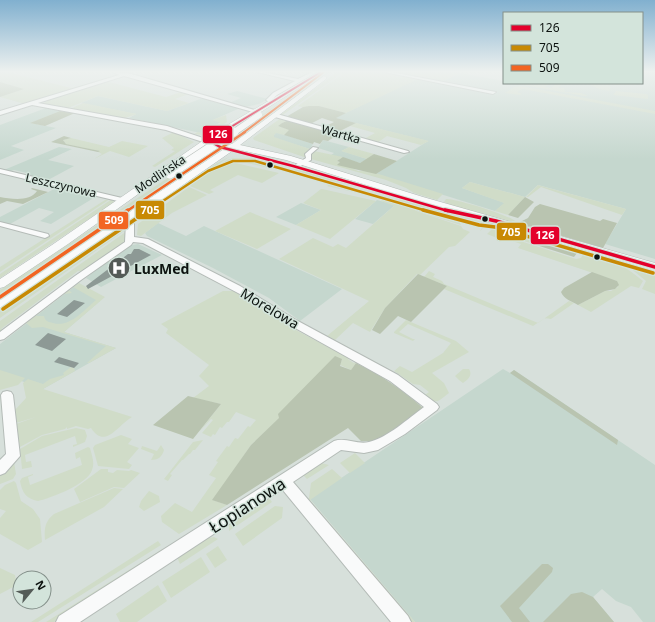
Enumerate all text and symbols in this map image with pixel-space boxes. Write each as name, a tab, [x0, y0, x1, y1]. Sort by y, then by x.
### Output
legend	[503, 12, 643, 84]
text: 126	[539, 19, 560, 36]
text: 705	[539, 39, 560, 56]
text: 509	[539, 59, 560, 76]
street label: Wartka	[319, 120, 363, 148]
line badge: 126	[202, 125, 233, 144]
text: 126	[209, 126, 227, 141]
street label: Modlińska	[131, 151, 189, 197]
unlabelled marker	[265, 160, 275, 170]
street label: Leszczynowa	[24, 169, 98, 201]
unlabelled marker	[174, 171, 184, 181]
line badge: 705	[135, 200, 165, 220]
text: 705	[141, 202, 159, 217]
line badge: 509	[98, 211, 129, 230]
text: 509	[105, 212, 123, 227]
unlabelled marker	[480, 214, 490, 224]
line badge: 705	[496, 222, 527, 241]
text: 705	[502, 224, 520, 239]
line badge: 126	[530, 226, 560, 245]
text: 126	[536, 227, 554, 242]
unlabelled marker	[592, 252, 602, 262]
hospital icon: LuxMed	[106, 255, 132, 281]
place label: LuxMed	[134, 259, 189, 278]
street label: Morelowa	[237, 283, 303, 333]
street label: Łopianowa	[204, 472, 290, 538]
north arrow	[12, 570, 52, 610]
text: N	[32, 577, 50, 592]

